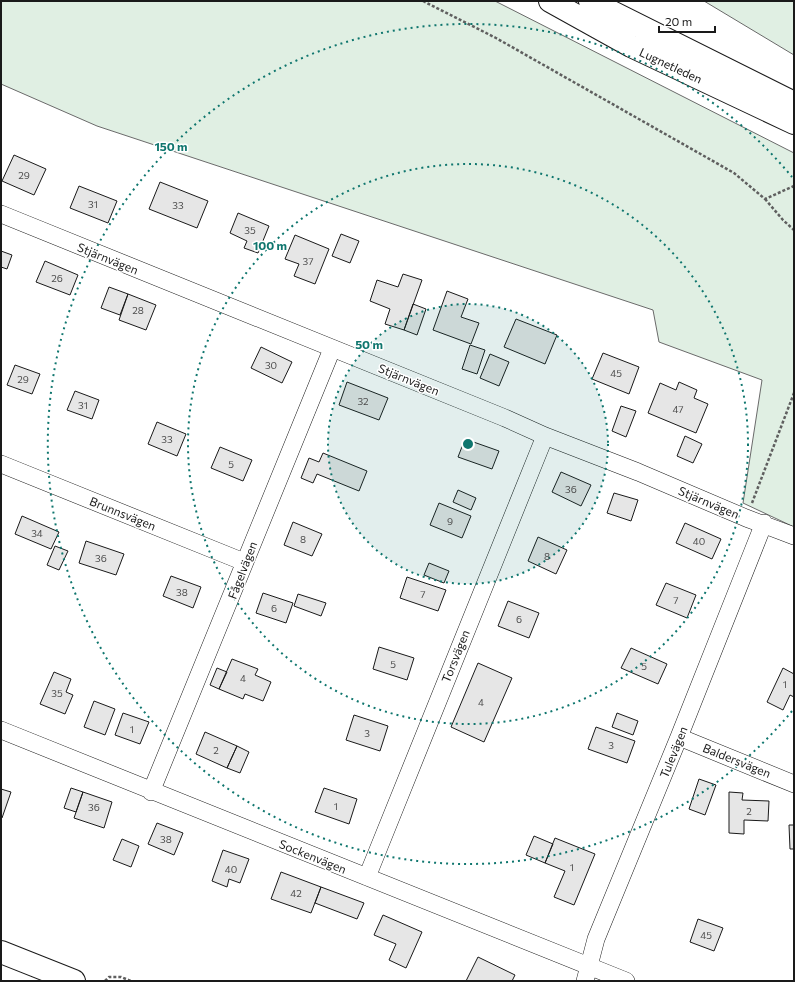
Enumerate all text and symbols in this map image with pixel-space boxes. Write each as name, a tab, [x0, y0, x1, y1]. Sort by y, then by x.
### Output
scale bar	[659, 8, 715, 34]
text: 20 m	[665, 14, 692, 28]
street label: Lugnetleden	[637, 44, 705, 86]
text: 150 m	[154, 139, 188, 153]
house number: 29	[18, 169, 30, 181]
house number: 31	[88, 198, 98, 210]
house number: 33	[172, 199, 184, 211]
house number: 35	[244, 224, 256, 236]
text: 100 m	[253, 238, 287, 252]
street label: Stjärnvägen	[75, 239, 141, 277]
house number: 37	[303, 255, 313, 267]
house number: 26	[51, 272, 63, 284]
house number: 28	[132, 304, 144, 316]
text: 50 m	[355, 337, 383, 351]
house number: 30	[265, 359, 277, 371]
street label: Stjärnvägen	[376, 360, 442, 398]
house number: 45	[610, 367, 622, 379]
house number: 29	[17, 373, 29, 385]
house number: 32	[357, 395, 369, 407]
house number: 31	[78, 399, 88, 411]
house number: 47	[672, 403, 684, 415]
house number: 33	[161, 433, 173, 445]
centre of rings	[461, 437, 475, 451]
house number: 5	[228, 458, 234, 470]
house number: 36	[565, 483, 577, 495]
street label: Stjärnvägen	[677, 483, 741, 521]
street label: Brunnsvägen	[88, 493, 158, 533]
house number: 9	[447, 515, 453, 527]
house number: 34	[31, 527, 43, 539]
house number: 8	[300, 533, 306, 545]
house number: 40	[693, 535, 705, 547]
street label: Fågelvägen	[225, 539, 259, 601]
house number: 8	[544, 550, 550, 562]
house number: 36	[95, 552, 107, 564]
house number: 38	[176, 586, 188, 598]
house number: 7	[420, 588, 426, 600]
house number: 7	[673, 594, 679, 606]
house number: 6	[271, 602, 277, 614]
house number: 6	[516, 613, 522, 625]
street label: Torsvägen	[438, 628, 472, 684]
house number: 5	[390, 658, 396, 670]
house number: 5	[641, 660, 647, 672]
house number: 4	[240, 672, 246, 684]
house number: 1	[783, 678, 787, 690]
house number: 35	[51, 687, 63, 699]
house number: 4	[478, 696, 484, 708]
house number: 1	[130, 723, 134, 735]
street label: Tulevägen	[656, 724, 690, 780]
house number: 3	[364, 727, 370, 739]
house number: 3	[608, 739, 614, 751]
street label: Baldersvägen	[701, 740, 773, 780]
house number: 2	[213, 744, 219, 756]
house number: 1	[334, 800, 338, 812]
house number: 36	[88, 801, 100, 813]
house number: 2	[746, 805, 752, 817]
house number: 38	[160, 833, 172, 845]
street label: Sockenvägen	[277, 836, 349, 876]
house number: 1	[570, 861, 574, 873]
house number: 40	[225, 863, 237, 875]
house number: 42	[290, 887, 302, 899]
house number: 45	[700, 929, 712, 941]

